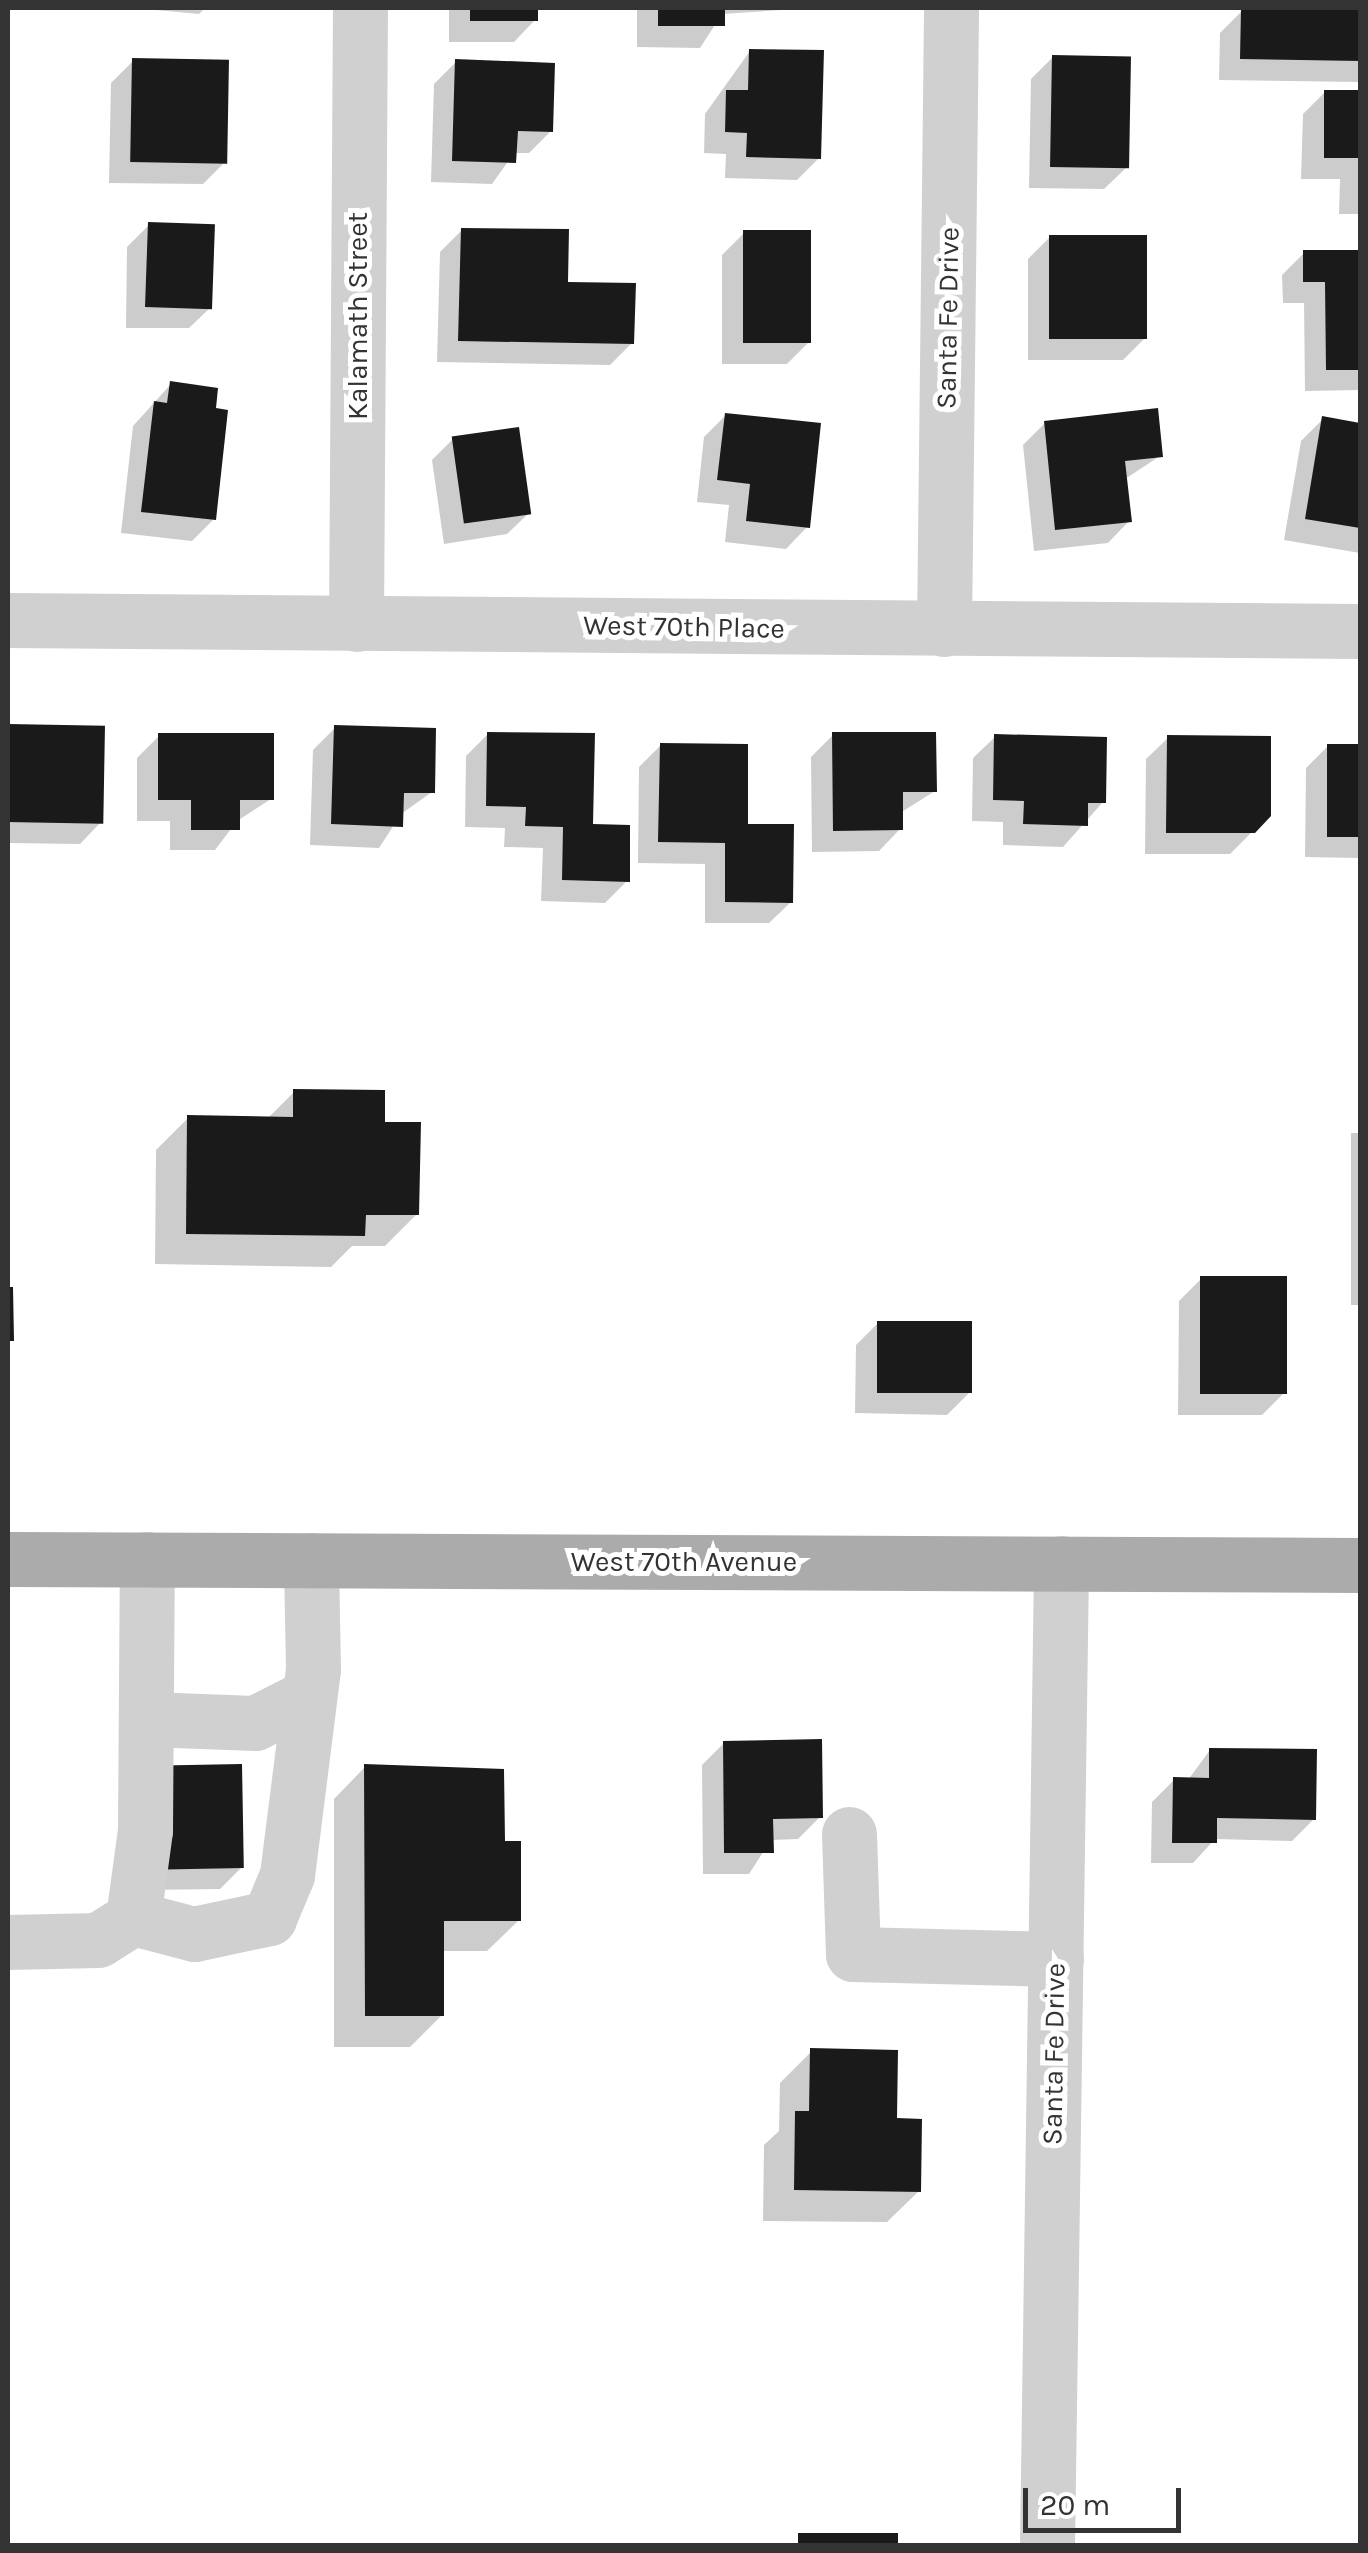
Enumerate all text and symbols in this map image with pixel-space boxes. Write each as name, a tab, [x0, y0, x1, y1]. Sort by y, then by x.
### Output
street label: Kalamath Street	[341, 212, 375, 420]
street label: Santa Fe Drive	[930, 227, 966, 409]
street label: West 70th Place	[583, 608, 785, 646]
street label: West 70th Avenue	[571, 1545, 797, 1579]
street label: Santa Fe Drive	[1036, 1963, 1072, 2145]
scale bar	[1028, 2468, 1186, 2530]
text: 20 m	[1040, 2487, 1110, 2523]

